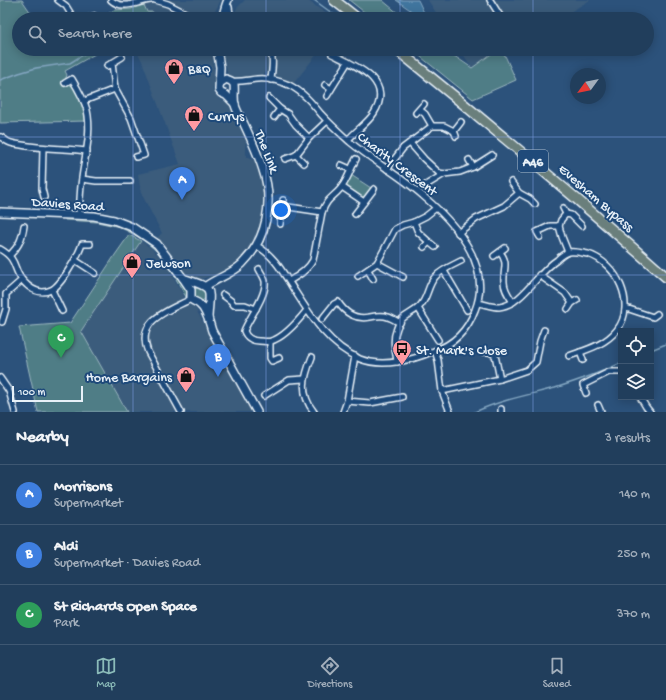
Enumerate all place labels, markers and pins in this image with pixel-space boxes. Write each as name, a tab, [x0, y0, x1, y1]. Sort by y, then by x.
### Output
shop icon: B&Q	[163, 57, 185, 85]
place label: B&Q	[187, 62, 211, 79]
shop icon: Currys	[183, 104, 205, 132]
place label: Currys	[208, 109, 245, 126]
pin: A	[169, 167, 195, 200]
shop icon: Jewson	[121, 251, 143, 279]
place label: Jewson	[146, 256, 191, 273]
pin: C	[48, 325, 74, 358]
bus stop icon: St. Mark's Close	[391, 338, 413, 366]
place label: St. Mark's Close	[416, 343, 508, 360]
pin: B	[205, 344, 231, 377]
shop icon: Home Bargains	[175, 365, 197, 393]
place label: Home Bargains	[86, 370, 173, 387]

